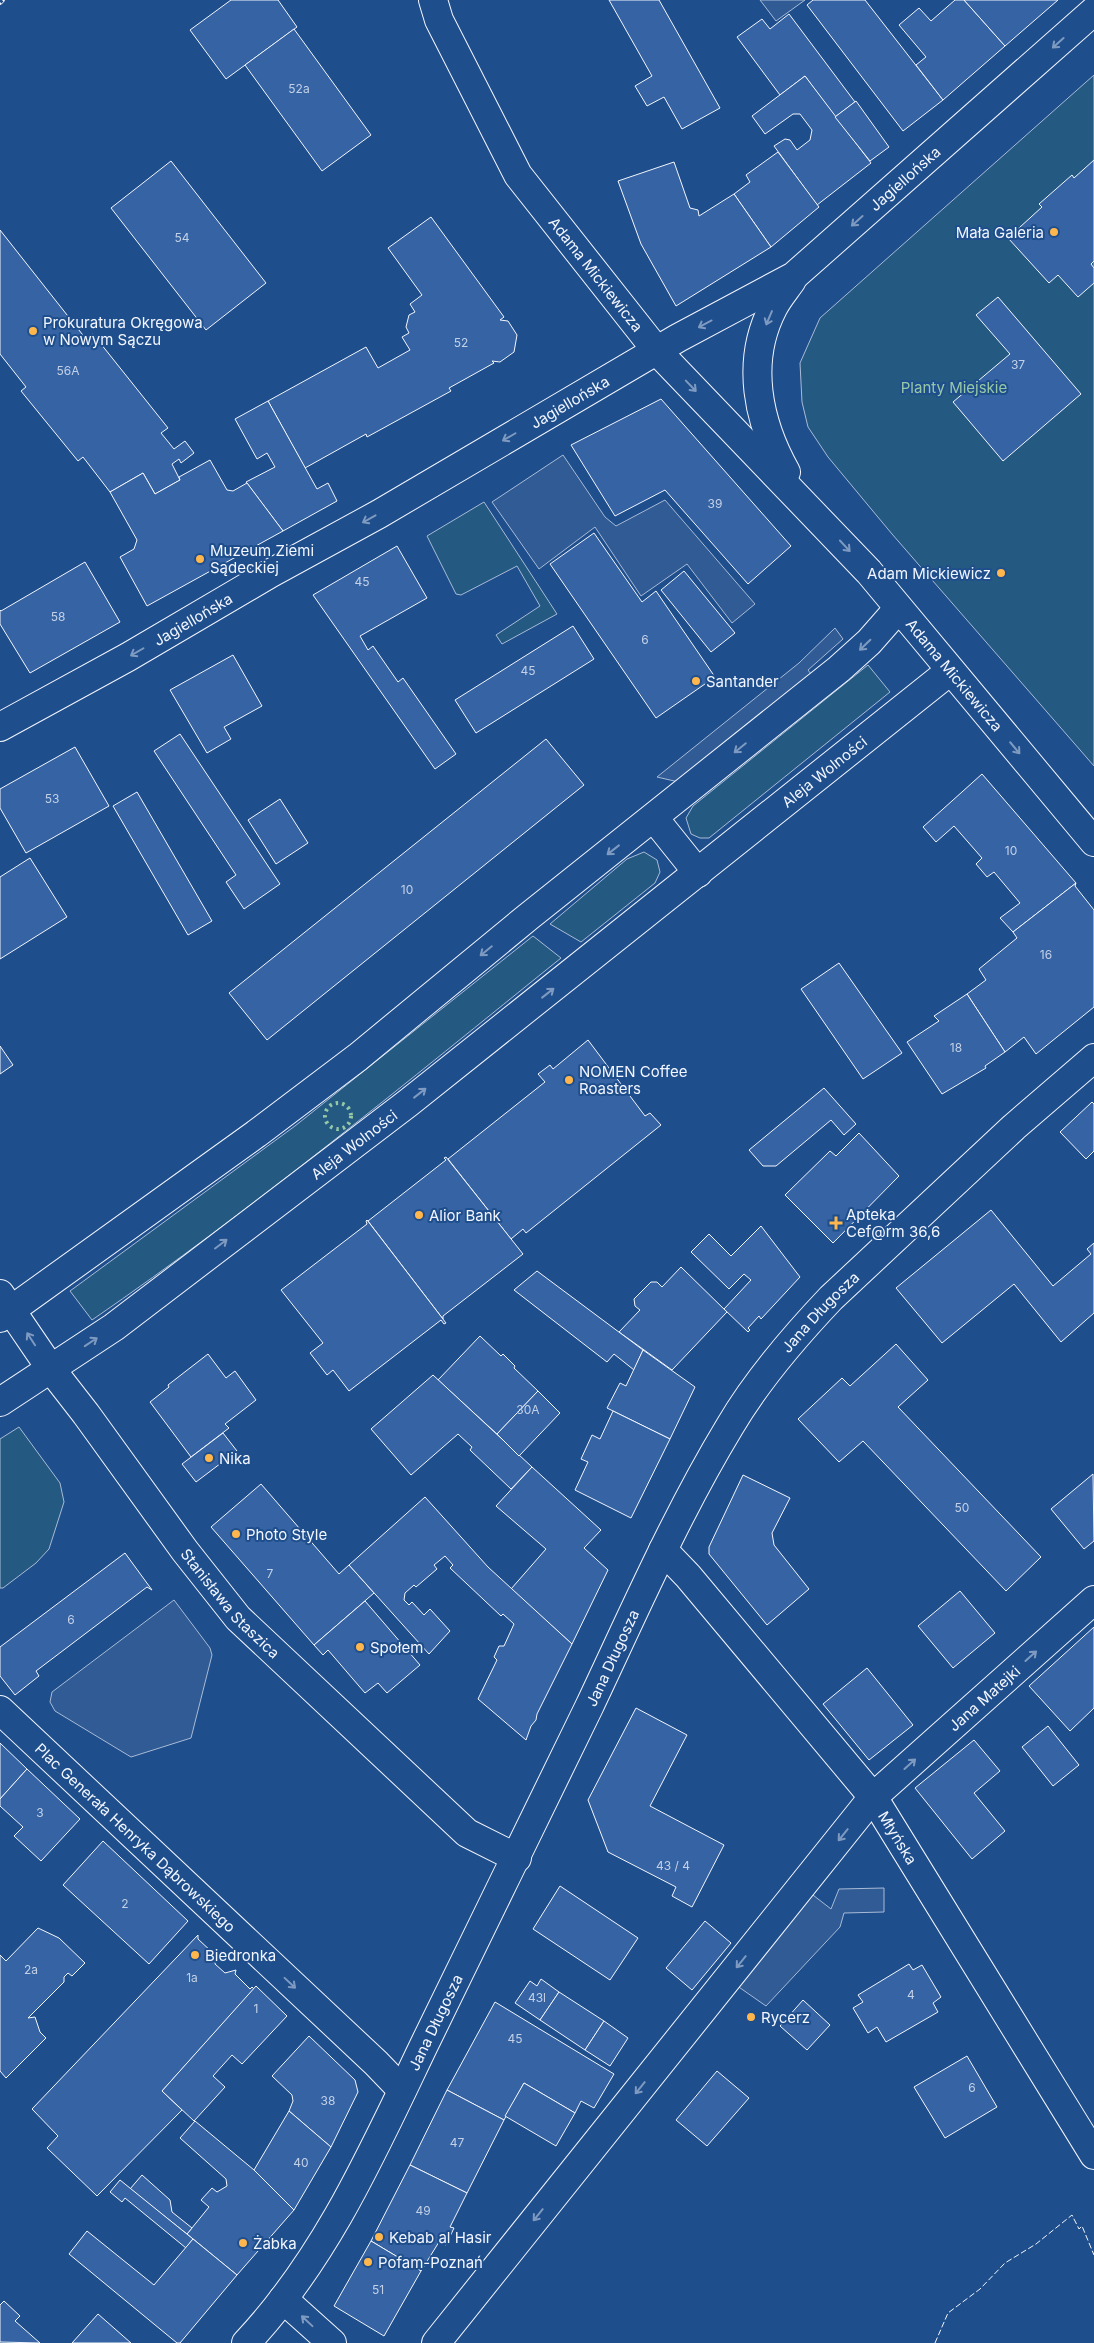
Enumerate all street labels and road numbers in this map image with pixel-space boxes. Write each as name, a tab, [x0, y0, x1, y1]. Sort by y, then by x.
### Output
street label: Jagiellońska	[865, 142, 944, 215]
street label: Adama Mickiewicza	[545, 213, 647, 335]
street label: Jagiellońska	[527, 371, 613, 432]
street label: Jagiellońska	[150, 588, 236, 650]
street label: Adama Mickiewicza	[902, 615, 1007, 735]
street label: Aleja Wolności	[777, 732, 870, 811]
street label: Aleja Wolności	[307, 1105, 401, 1183]
street label: Jana Długosza	[777, 1267, 863, 1356]
street label: Stanisława Staszica	[177, 1544, 284, 1662]
street label: Jana Długosza	[581, 1606, 643, 1709]
street label: Jana Matejki	[944, 1661, 1024, 1735]
street label: Plac Generała Henryka Dąbrowskiego	[31, 1739, 240, 1936]
street label: Młyńska	[874, 1807, 922, 1868]
street label: Jana Długosza	[404, 1971, 466, 2073]

